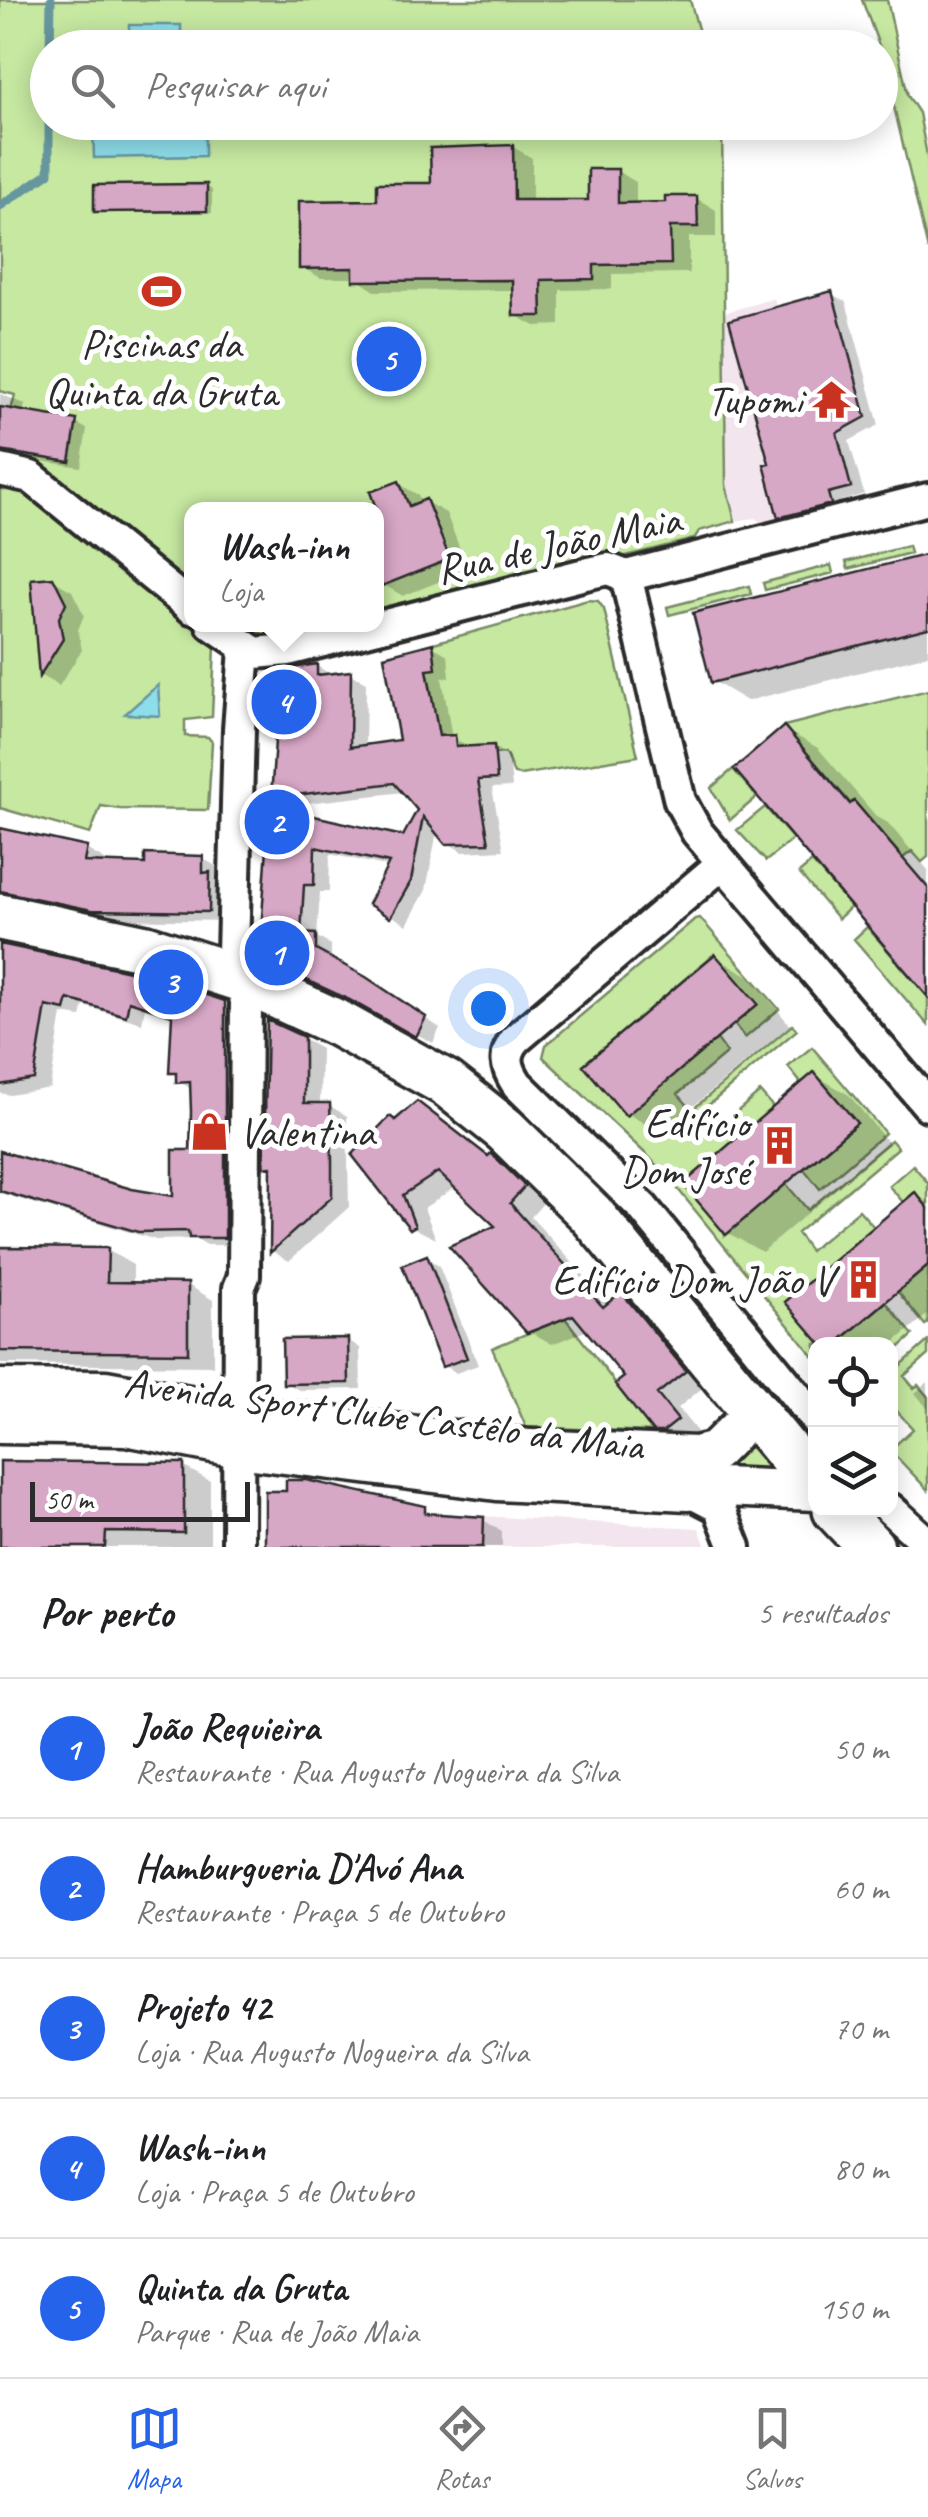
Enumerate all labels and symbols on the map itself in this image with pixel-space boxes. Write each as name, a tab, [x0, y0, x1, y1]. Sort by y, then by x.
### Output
sports icon: Piscinas da Quinta da Gruta	[140, 271, 182, 313]
place label: Piscinas da Quinta da Gruta	[45, 318, 281, 419]
pin: 5	[356, 322, 422, 396]
place label: Tupomi	[707, 374, 807, 427]
temple icon: Tupomi	[811, 378, 853, 420]
street label: Rua de João Maia	[431, 492, 688, 596]
pin: 4	[252, 664, 316, 740]
pin: 2	[244, 784, 310, 860]
pin: 1	[244, 916, 310, 990]
pin: 3	[138, 944, 204, 1020]
your location	[463, 983, 514, 1034]
place label: Edifício Dom José	[620, 1097, 755, 1198]
place label: Valentina	[239, 1106, 377, 1159]
shop icon: Valentina	[188, 1110, 230, 1152]
building icon: Edifício Dom José	[758, 1125, 800, 1167]
place label: Edifício Dom João V	[552, 1254, 840, 1307]
building icon: Edifício Dom João V	[842, 1258, 884, 1300]
street label: Avenida Sport Clube Castêlo da Maia	[121, 1356, 650, 1473]
scale bar	[30, 1477, 250, 1522]

